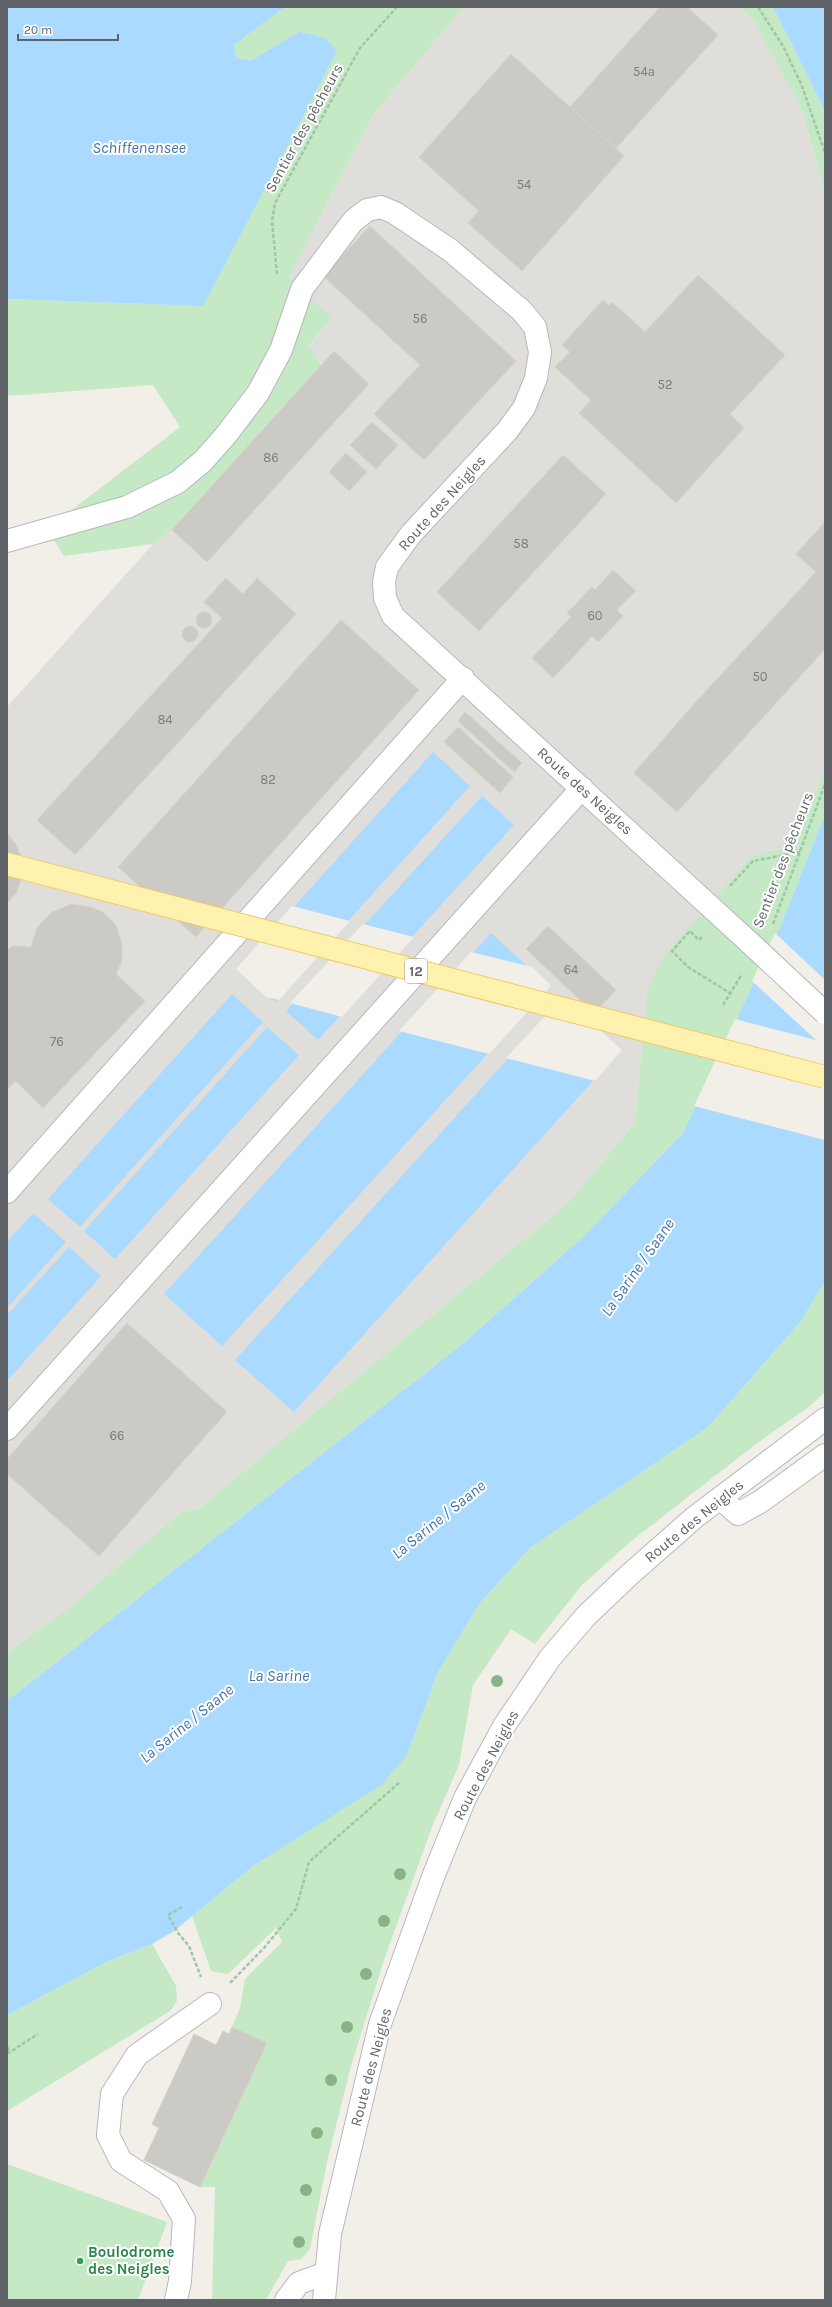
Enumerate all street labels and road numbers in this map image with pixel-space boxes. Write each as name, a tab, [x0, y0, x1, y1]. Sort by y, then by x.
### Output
street label: Sentier des pêcheurs	[261, 61, 347, 195]
street label: Route des Neigles	[394, 452, 490, 554]
street label: Route des Neigles	[534, 743, 636, 839]
street label: Sentier des pêcheurs	[749, 790, 817, 930]
road number: 12	[405, 959, 427, 983]
street label: Route des Neigles	[641, 1476, 747, 1566]
street label: Route des Neigles	[449, 1707, 523, 1823]
street label: Route des Neigles	[347, 2006, 395, 2128]

